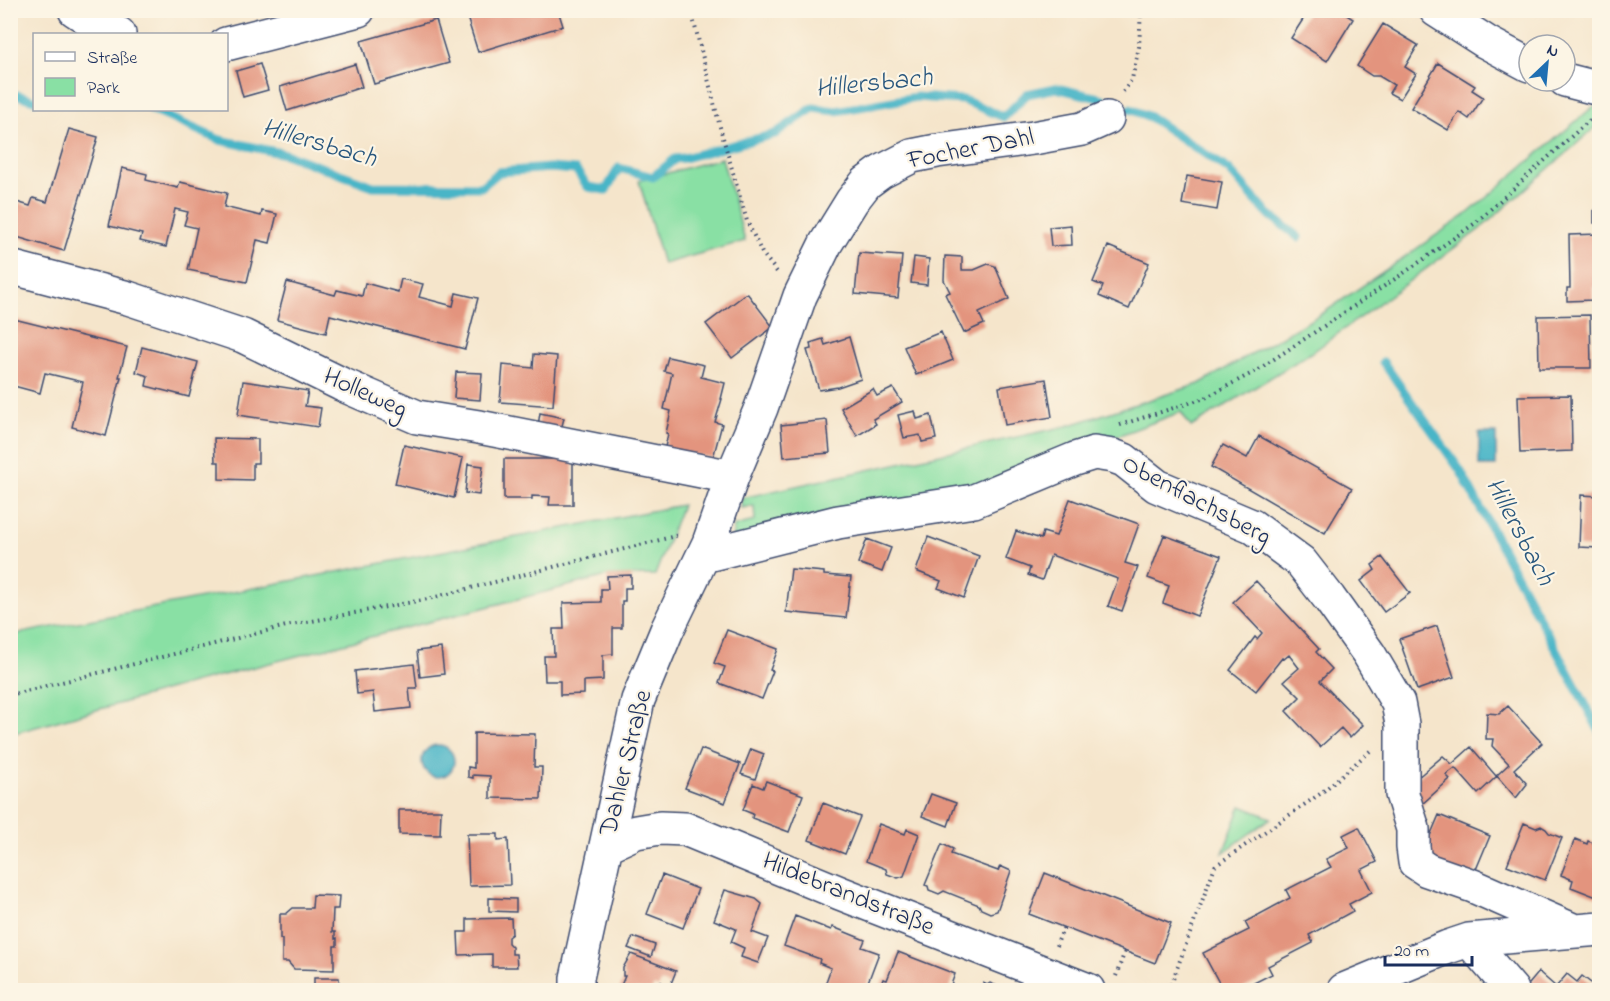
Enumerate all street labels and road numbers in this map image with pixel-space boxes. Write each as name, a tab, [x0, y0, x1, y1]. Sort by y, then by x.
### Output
street label: Focher Dahl	[904, 119, 1037, 181]
street label: Holleweg	[317, 359, 413, 429]
street label: Obenflachsberg	[1114, 446, 1278, 556]
street label: Dahler Straße	[590, 686, 664, 841]
street label: Hildebrandstraße	[756, 843, 940, 947]

